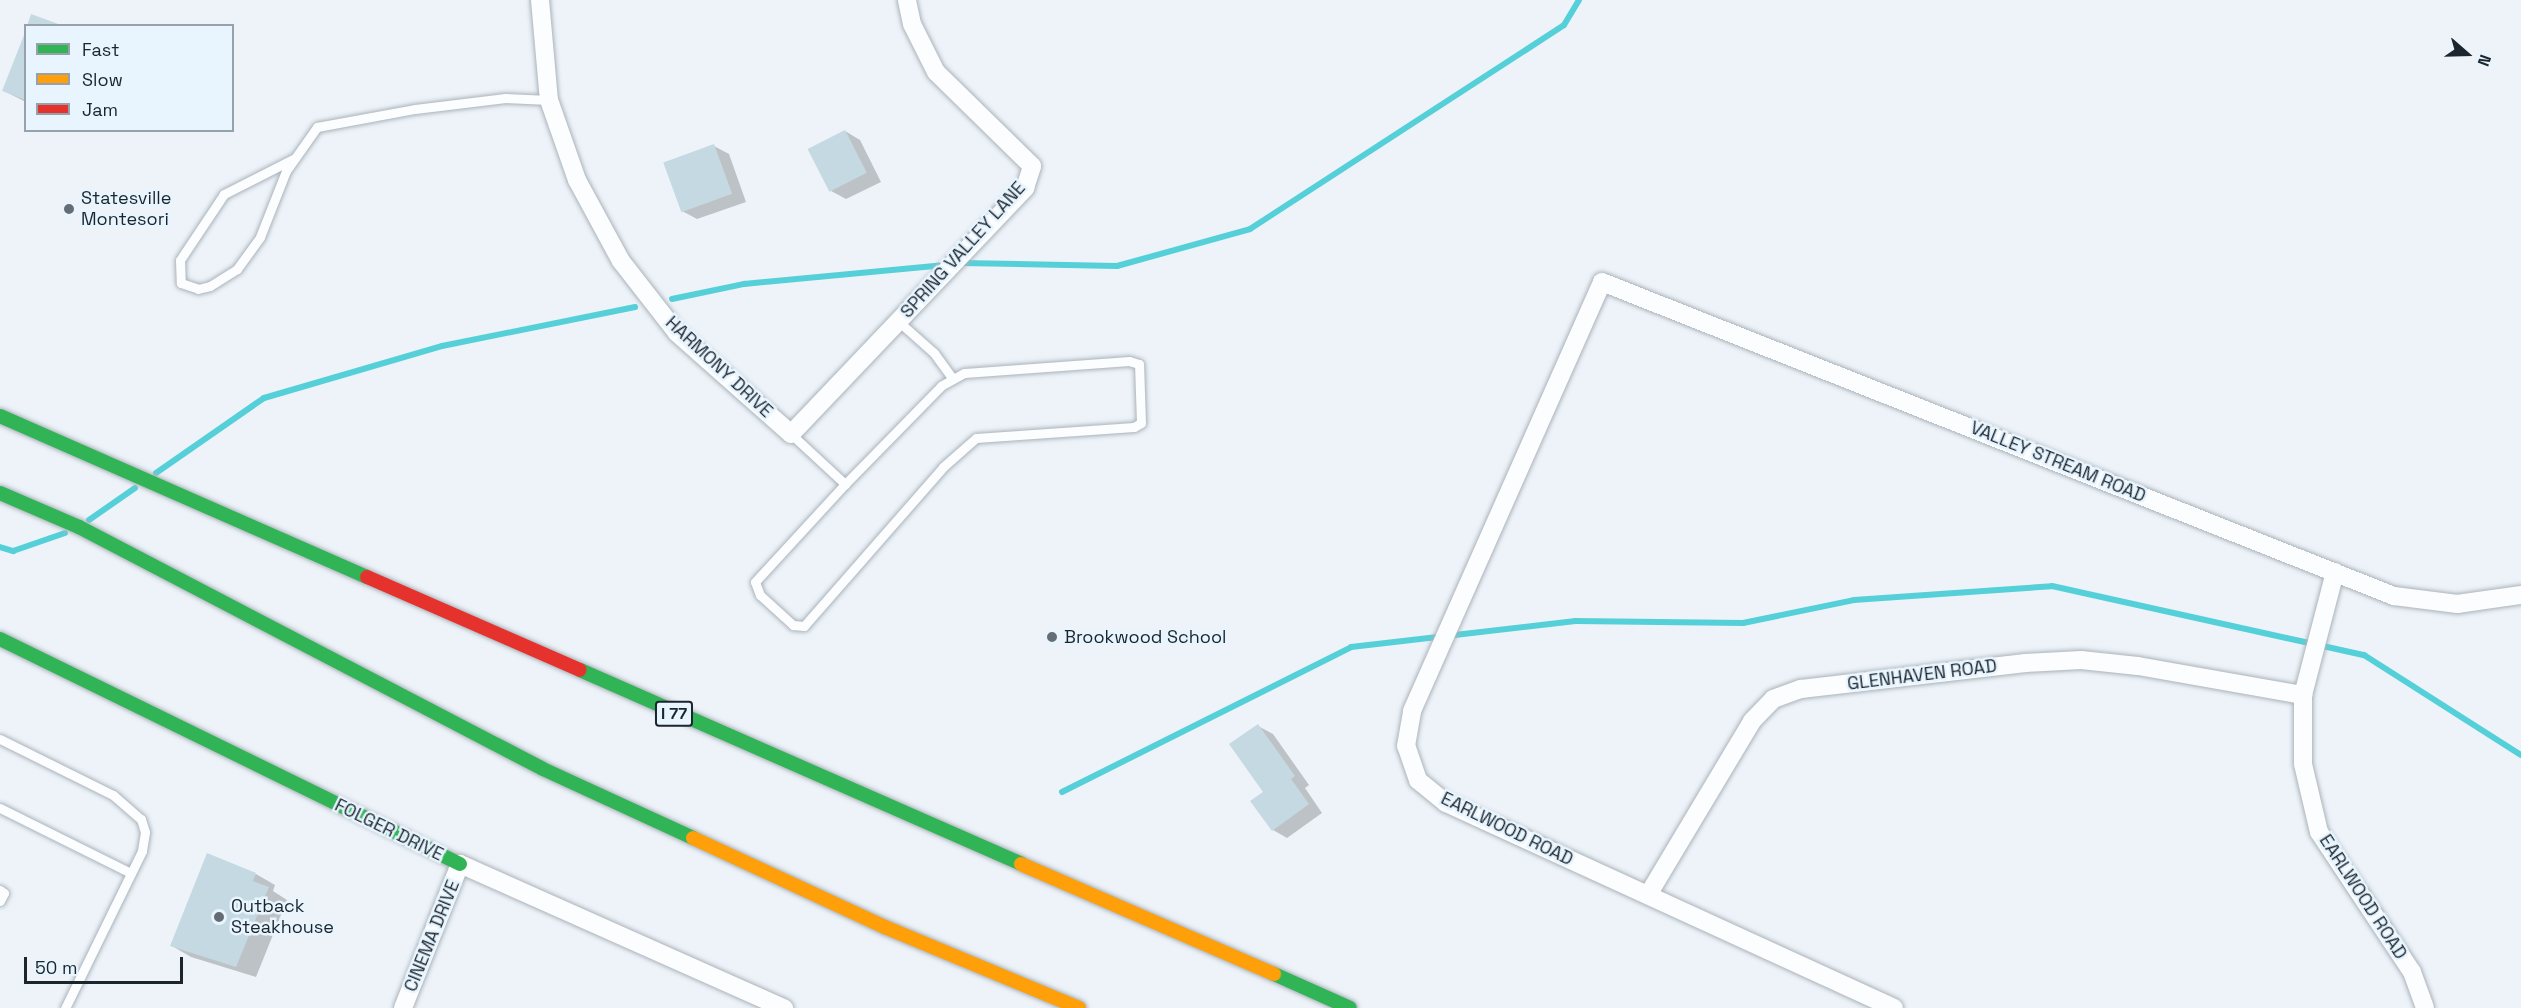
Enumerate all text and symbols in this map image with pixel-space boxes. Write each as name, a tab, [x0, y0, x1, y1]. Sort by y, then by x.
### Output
legend	[24, 24, 234, 132]
north arrow	[2437, 24, 2497, 84]
text: Fast	[82, 38, 119, 61]
text: N	[2473, 52, 2496, 69]
text: Slow	[82, 68, 123, 91]
text: Jam	[82, 98, 118, 121]
street label: SPRING VALLEY LANE	[896, 177, 1030, 323]
place label: Statesville Montesori	[81, 188, 171, 230]
marker: Statesville Montesori	[62, 202, 76, 216]
street label: HARMONY DRIVE	[661, 312, 777, 422]
street label: VALLEY STREAM ROAD	[1967, 417, 2149, 507]
place label: Brookwood School	[1064, 626, 1226, 648]
marker: Brookwood School	[1045, 630, 1059, 644]
street label: GLENHAVEN ROAD	[1846, 655, 1998, 695]
road number: I 77	[654, 701, 694, 727]
street label: EARLWOOD ROAD	[1437, 788, 1577, 870]
street label: FOLGER DRIVE	[331, 794, 447, 866]
street label: EARLWOOD ROAD	[2315, 831, 2411, 963]
street label: CINEMA DRIVE	[400, 877, 464, 995]
place label: Outback Steakhouse	[231, 896, 334, 938]
marker: Outback Steakhouse	[212, 910, 226, 924]
scale bar	[27, 945, 186, 983]
text: 50 m	[35, 956, 77, 979]

